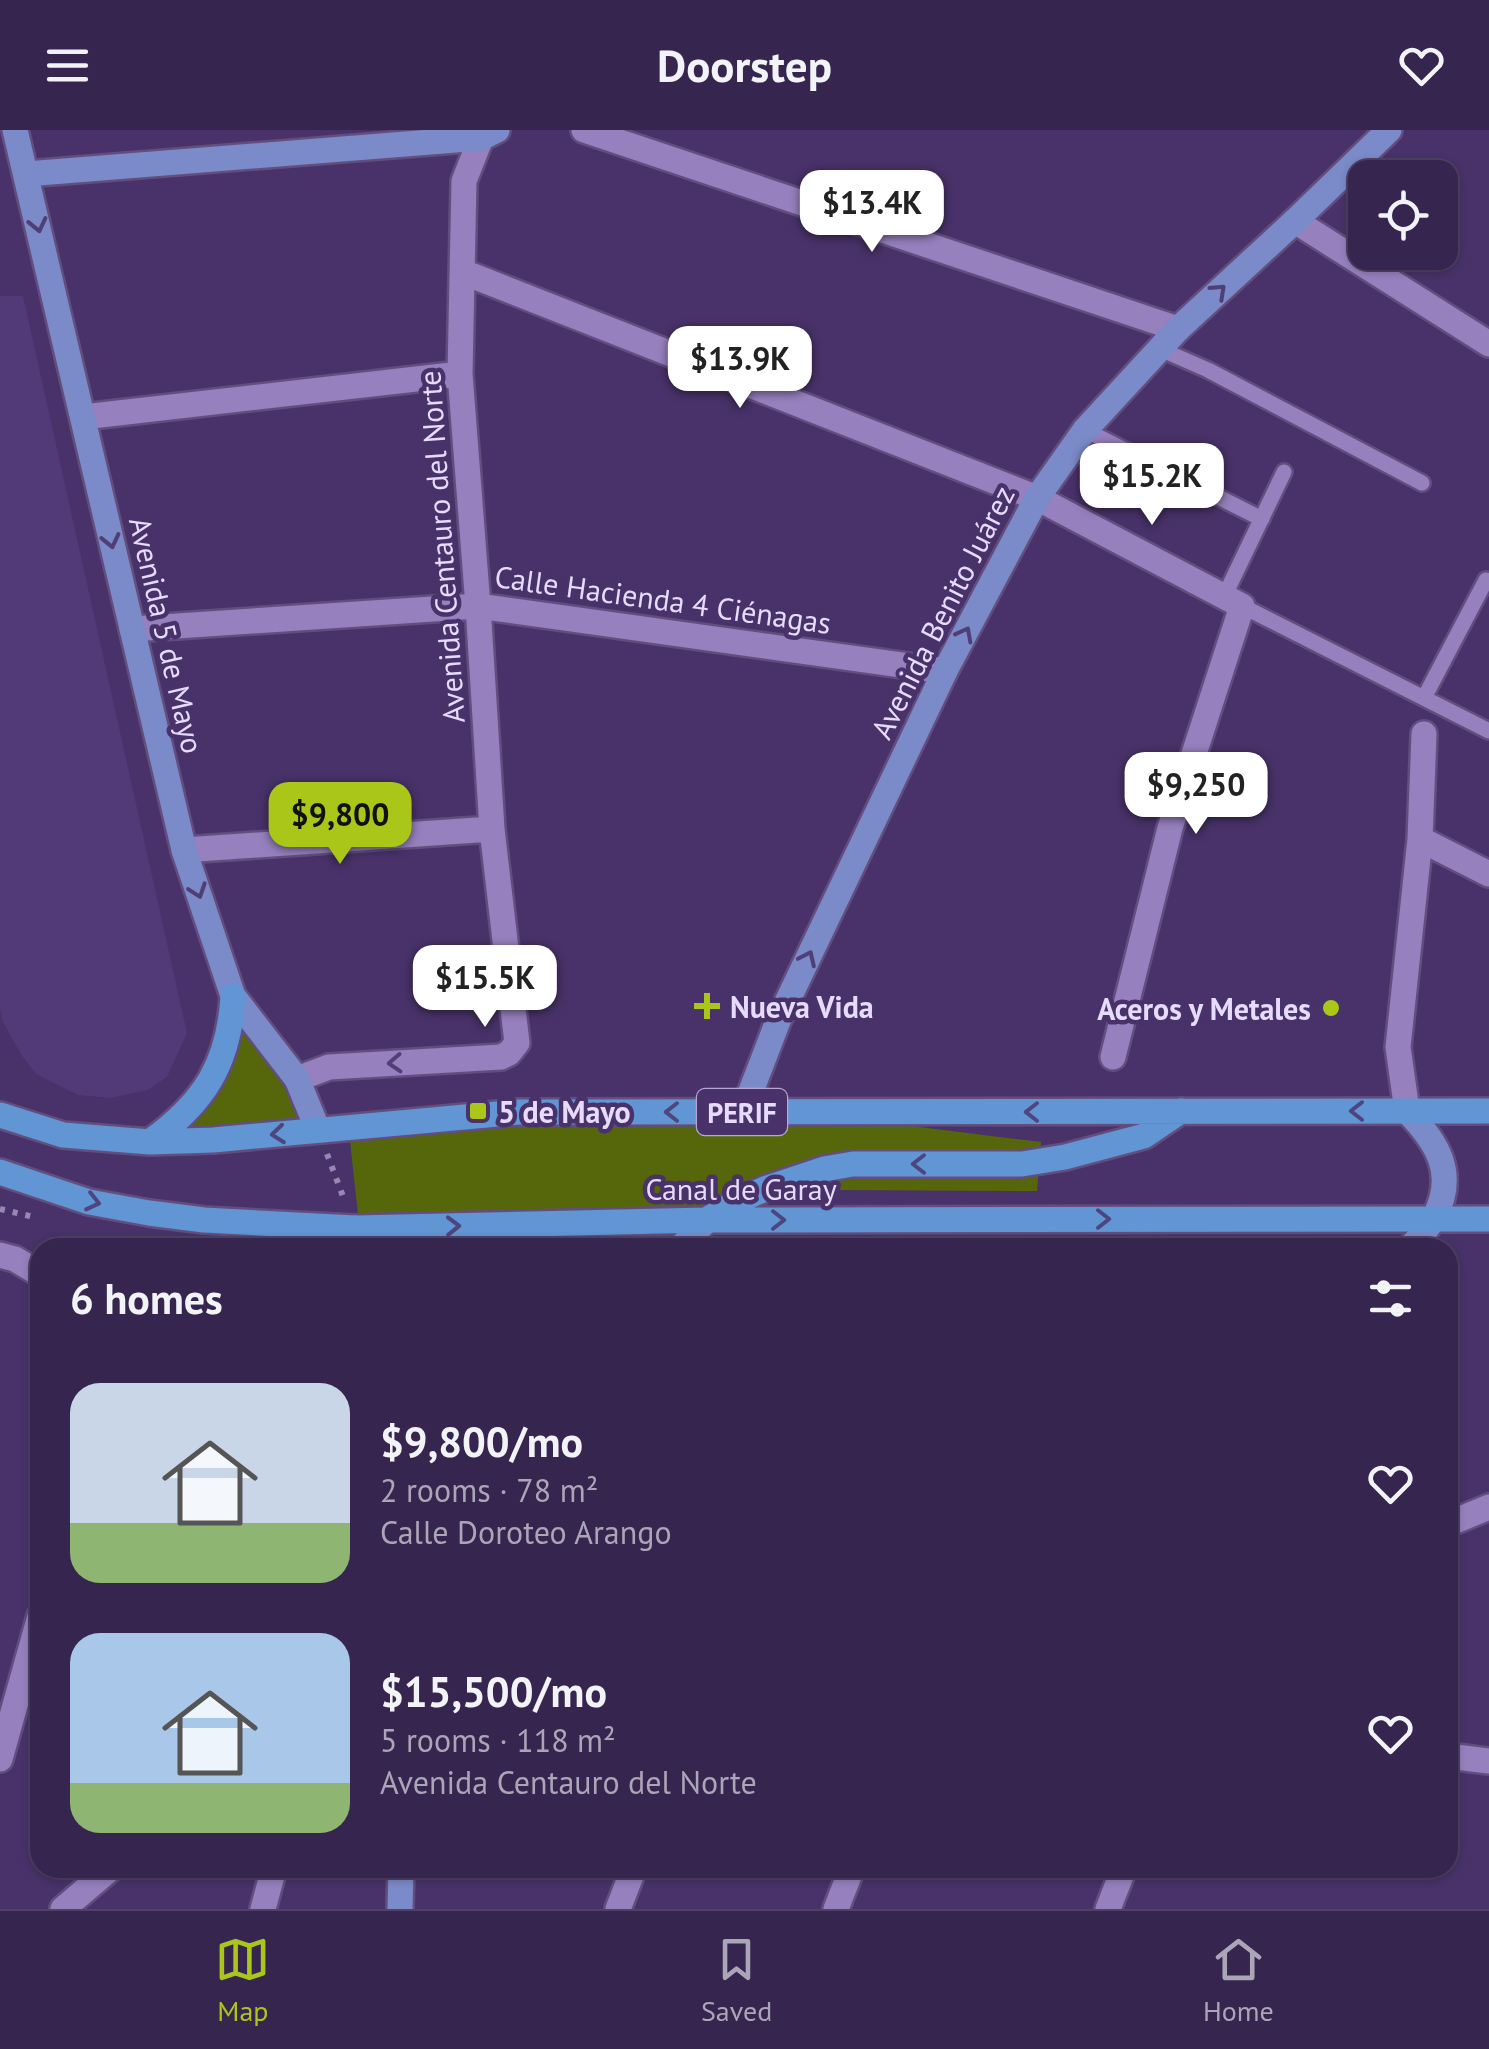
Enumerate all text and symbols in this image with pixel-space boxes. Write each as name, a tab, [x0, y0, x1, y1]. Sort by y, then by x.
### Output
text: Doorstep	[657, 36, 832, 94]
icon: menu	[40, 38, 95, 93]
icon: heart	[1394, 38, 1449, 93]
map controls	[1348, 160, 1458, 270]
button: locate	[1348, 160, 1458, 270]
pin: $13.4K	[791, 170, 953, 255]
text: $13.4K	[822, 181, 922, 223]
one-way arrow	[26, 216, 47, 233]
one-way arrow	[1207, 285, 1226, 303]
pin: $13.9K	[659, 326, 821, 411]
text: $13.9K	[690, 337, 790, 379]
street label: Avenida Centauro del Norte	[409, 369, 473, 725]
pin: $15.2K	[1071, 443, 1233, 528]
text: $15.2K	[1102, 454, 1202, 496]
street label: Avenida Benito Juárez	[861, 479, 1023, 745]
street label: Avenida 5 de Mayo	[121, 513, 213, 757]
one-way arrow	[100, 532, 121, 549]
street label: Calle Hacienda 4 Ciénagas	[492, 556, 834, 642]
one-way arrow	[952, 626, 972, 644]
pin: $9,250	[1115, 752, 1277, 837]
text: $9,250	[1147, 763, 1245, 805]
pin: $9,800	[259, 782, 421, 867]
text: $9,800	[291, 793, 389, 835]
one-way arrow	[186, 881, 206, 898]
pin: $15.5K	[404, 945, 566, 1030]
one-way arrow	[796, 950, 816, 968]
text: $15.5K	[435, 956, 535, 998]
place label: Nueva Vida	[730, 987, 874, 1026]
place label: Aceros y Metales	[1097, 989, 1311, 1028]
marker: Nueva Vida	[694, 993, 720, 1019]
marker: Aceros y Metales	[1320, 997, 1342, 1019]
one-way arrow	[387, 1052, 403, 1073]
road number: PERIF	[697, 1089, 787, 1135]
place label: 5 de Mayo	[498, 1092, 631, 1131]
marker: 5 de Mayo	[467, 1100, 489, 1122]
one-way arrow	[1348, 1100, 1364, 1122]
one-way arrow	[663, 1101, 678, 1123]
one-way arrow	[1023, 1101, 1038, 1123]
one-way arrow	[269, 1123, 285, 1144]
one-way arrow	[911, 1153, 926, 1175]
street label: Canal de Garay	[645, 1169, 837, 1208]
one-way arrow	[84, 1190, 101, 1211]
one-way arrow	[770, 1209, 786, 1231]
one-way arrow	[1095, 1209, 1111, 1230]
one-way arrow	[445, 1215, 461, 1236]
text: 6 homes	[70, 1271, 223, 1326]
icon: filters	[1363, 1271, 1418, 1326]
text: $9,800/mo	[380, 1414, 583, 1469]
icon: home	[150, 1423, 270, 1543]
icon: heart	[1363, 1456, 1418, 1511]
text: 2 rooms · 78 m²	[380, 1469, 598, 1511]
text: Calle Doroteo Arango	[380, 1511, 672, 1553]
text: $15,500/mo	[380, 1664, 607, 1719]
icon: home	[150, 1673, 270, 1793]
icon: heart	[1363, 1706, 1418, 1761]
text: 5 rooms · 118 m²	[380, 1719, 616, 1761]
text: Avenida Centauro del Norte	[380, 1761, 757, 1803]
tab: Map	[215, 1932, 270, 2029]
tab: Saved	[701, 1932, 772, 2029]
tab: Home	[1203, 1932, 1274, 2029]

